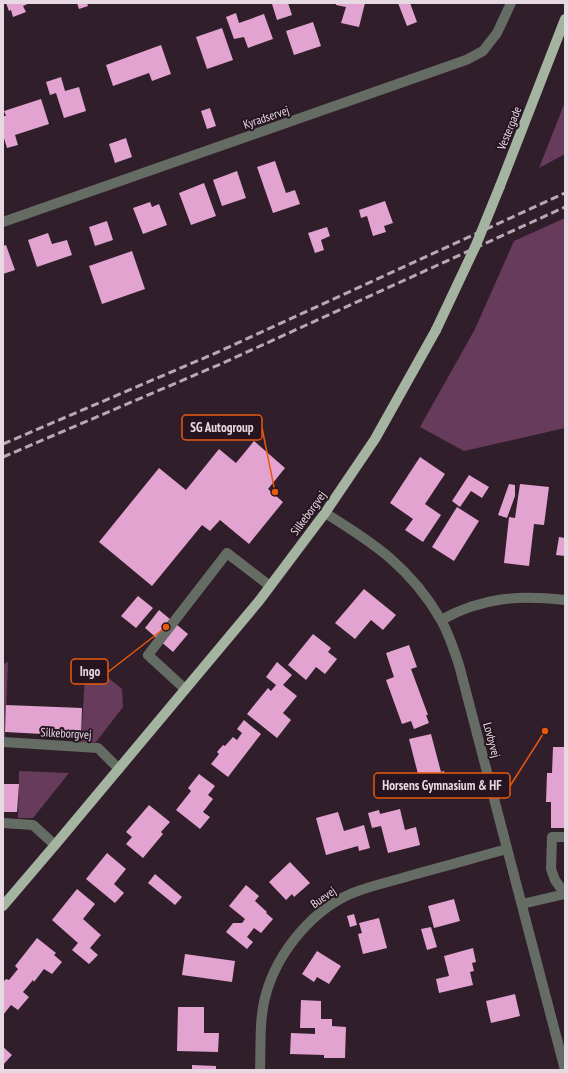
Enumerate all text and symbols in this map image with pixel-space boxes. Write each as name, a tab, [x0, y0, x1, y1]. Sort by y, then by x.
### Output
street label: Kyradservej	[241, 102, 291, 132]
street label: Vestergade	[493, 104, 525, 153]
callout: SG Autogroup	[182, 415, 262, 440]
text: SG Autogroup	[190, 419, 254, 436]
street label: Silkeborgvej	[287, 488, 329, 538]
callout: Ingo	[71, 659, 108, 684]
text: Ingo	[80, 663, 100, 680]
street label: Lovbyvej	[480, 721, 504, 759]
street label: Silkeborgvej	[40, 724, 92, 742]
callout: Horsens Gymnasium & HF	[374, 773, 510, 798]
text: Horsens Gymnasium & HF	[382, 777, 502, 794]
street label: Buevej	[307, 883, 339, 911]

